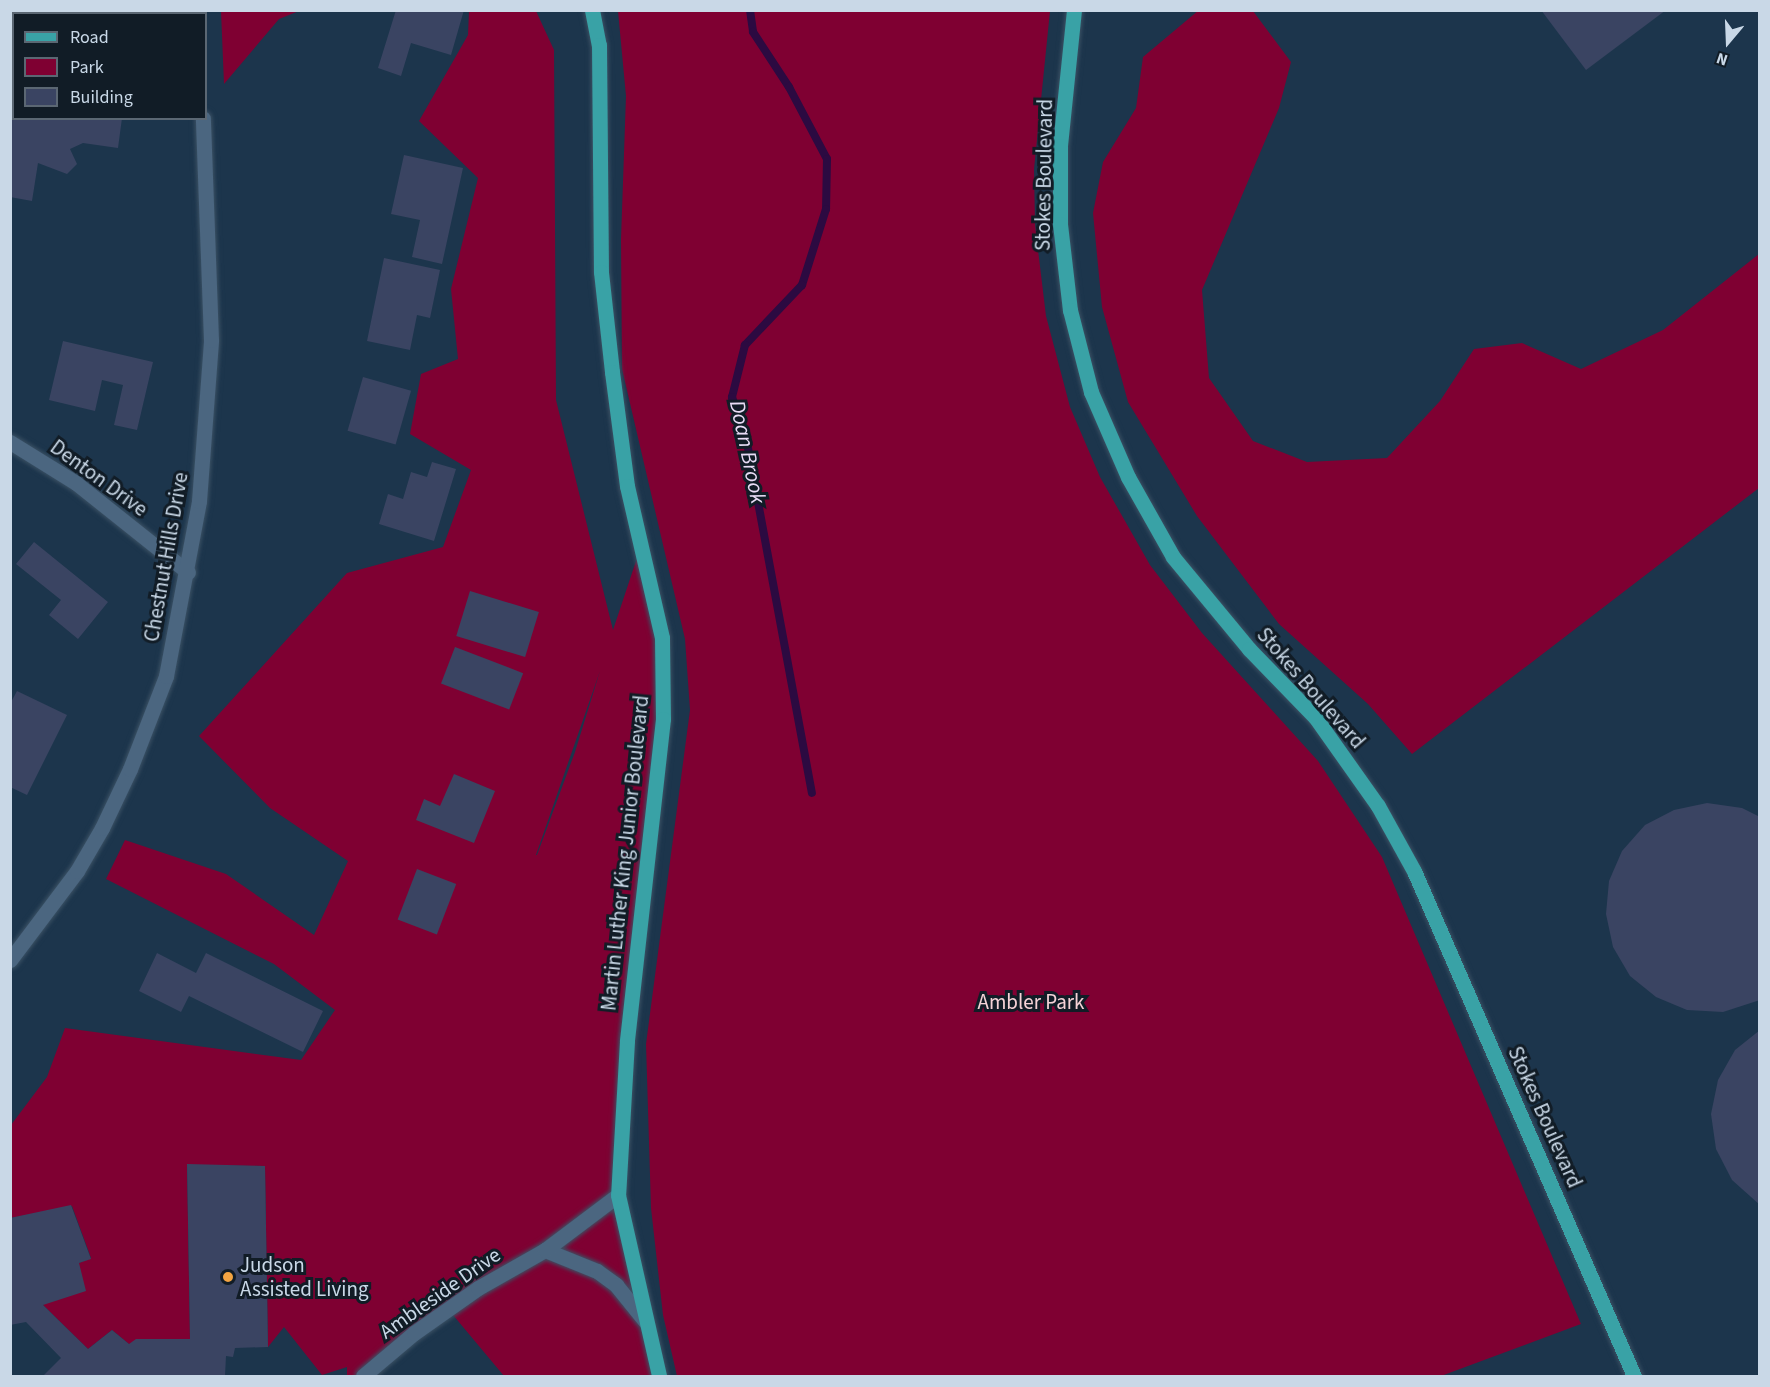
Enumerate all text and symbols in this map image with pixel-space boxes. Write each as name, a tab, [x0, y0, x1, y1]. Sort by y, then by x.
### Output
legend	[12, 12, 207, 120]
north arrow	[1698, 12, 1758, 72]
text: Road	[70, 25, 109, 50]
text: N	[1714, 47, 1731, 71]
text: Park	[70, 55, 104, 80]
text: Building	[70, 85, 133, 110]
street label: Stokes Boulevard	[1030, 99, 1058, 251]
water label: Doan Brook	[723, 398, 771, 506]
street label: Denton Drive	[45, 434, 153, 522]
street label: Chestnut Hills Drive	[139, 470, 193, 644]
street label: Stokes Boulevard	[1252, 622, 1370, 754]
street label: Martin Luther King Junior Boulevard	[596, 694, 654, 1012]
park label: Ambler Park	[978, 989, 1084, 1015]
street label: Stokes Boulevard	[1503, 1042, 1587, 1192]
street label: Ambleside Drive	[375, 1242, 505, 1344]
place label: Judson Assisted Living	[240, 1252, 369, 1302]
marker: Judson Assisted Living	[221, 1270, 235, 1284]

